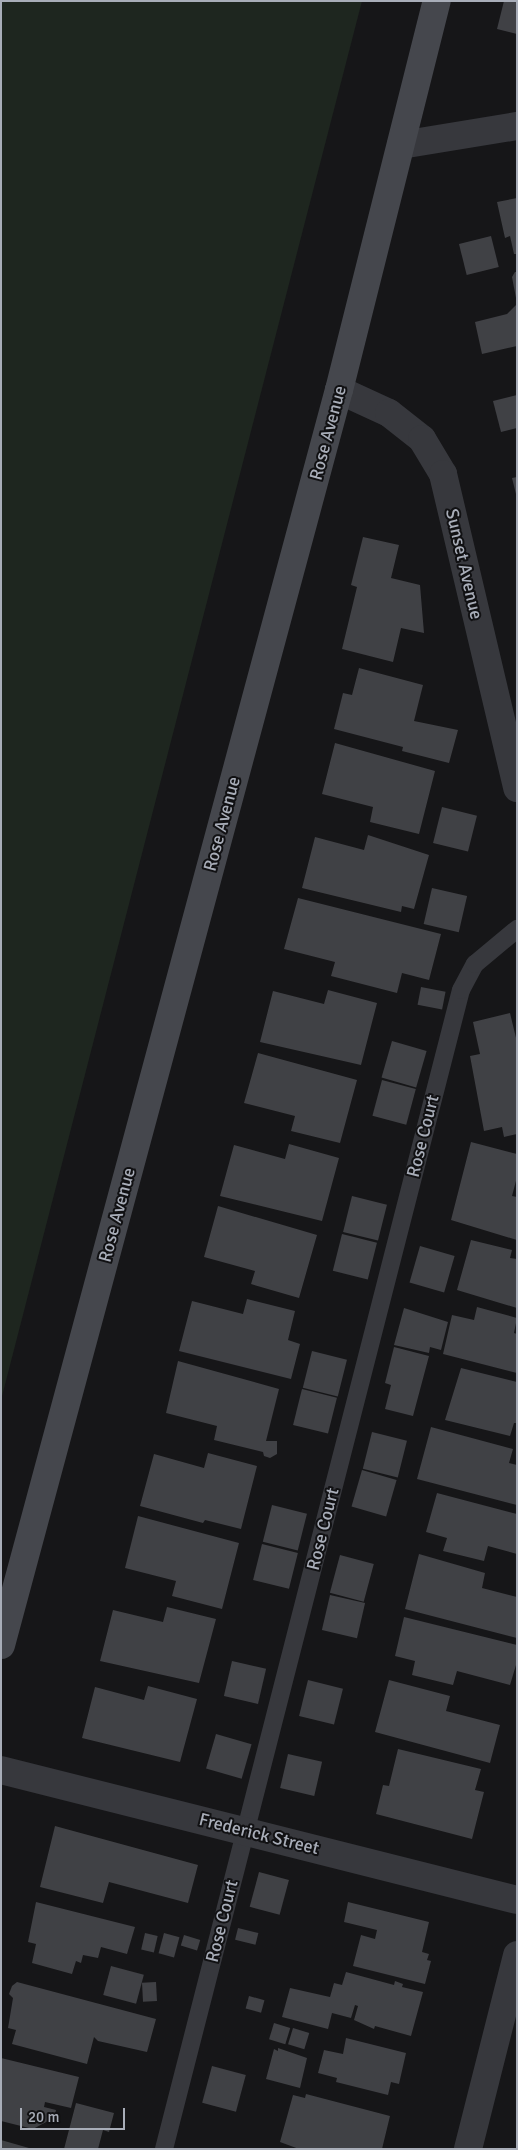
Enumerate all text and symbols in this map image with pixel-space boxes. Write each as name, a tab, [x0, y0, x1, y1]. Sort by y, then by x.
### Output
street label: Rose Avenue	[305, 383, 351, 483]
street label: Sunset Avenue	[441, 506, 487, 622]
street label: Rose Avenue	[199, 774, 245, 874]
street label: Rose Court	[402, 1093, 444, 1179]
street label: Rose Avenue	[94, 1165, 140, 1265]
street label: Rose Court	[302, 1486, 344, 1572]
street label: Frederick Street	[197, 1809, 321, 1859]
street label: Rose Court	[201, 1878, 243, 1964]
scale bar	[22, 2098, 128, 2130]
text: 20 m	[28, 2108, 59, 2126]

